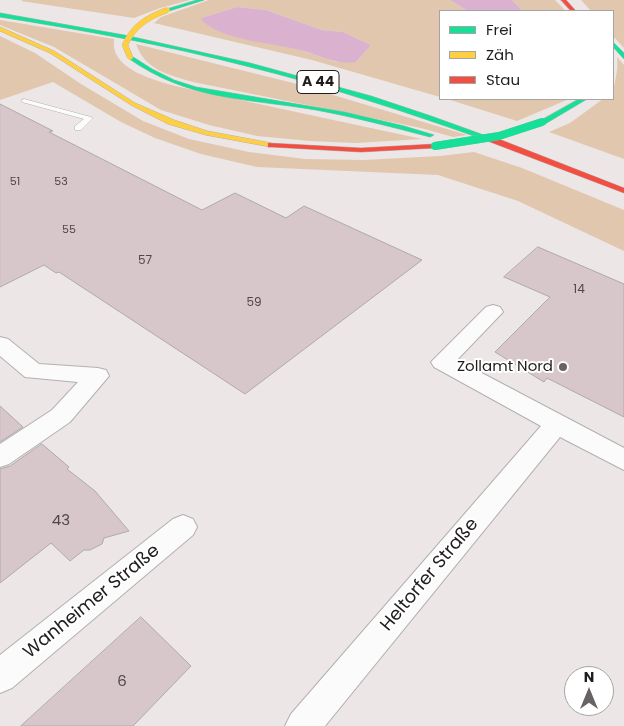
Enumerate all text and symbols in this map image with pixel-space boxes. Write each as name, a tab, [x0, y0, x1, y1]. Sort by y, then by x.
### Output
legend	[439, 10, 614, 100]
text: Frei	[486, 19, 512, 40]
text: Zäh	[486, 44, 514, 65]
text: Stau	[486, 69, 520, 90]
road number: A 44	[297, 70, 339, 94]
house number: 51	[10, 175, 20, 189]
house number: 53	[54, 175, 68, 189]
house number: 55	[62, 223, 76, 237]
house number: 57	[138, 254, 152, 268]
house number: 14	[573, 283, 585, 297]
house number: 59	[246, 296, 262, 310]
place label: Zollamt Nord	[457, 358, 553, 376]
marker: Zollamt Nord	[557, 361, 569, 373]
house number: 43	[52, 512, 70, 530]
street label: Heltorfer Straße	[376, 514, 484, 636]
street label: Wanheimer Straße	[20, 540, 164, 664]
north arrow	[564, 666, 614, 716]
text: N	[584, 667, 594, 687]
house number: 6	[117, 673, 127, 691]

